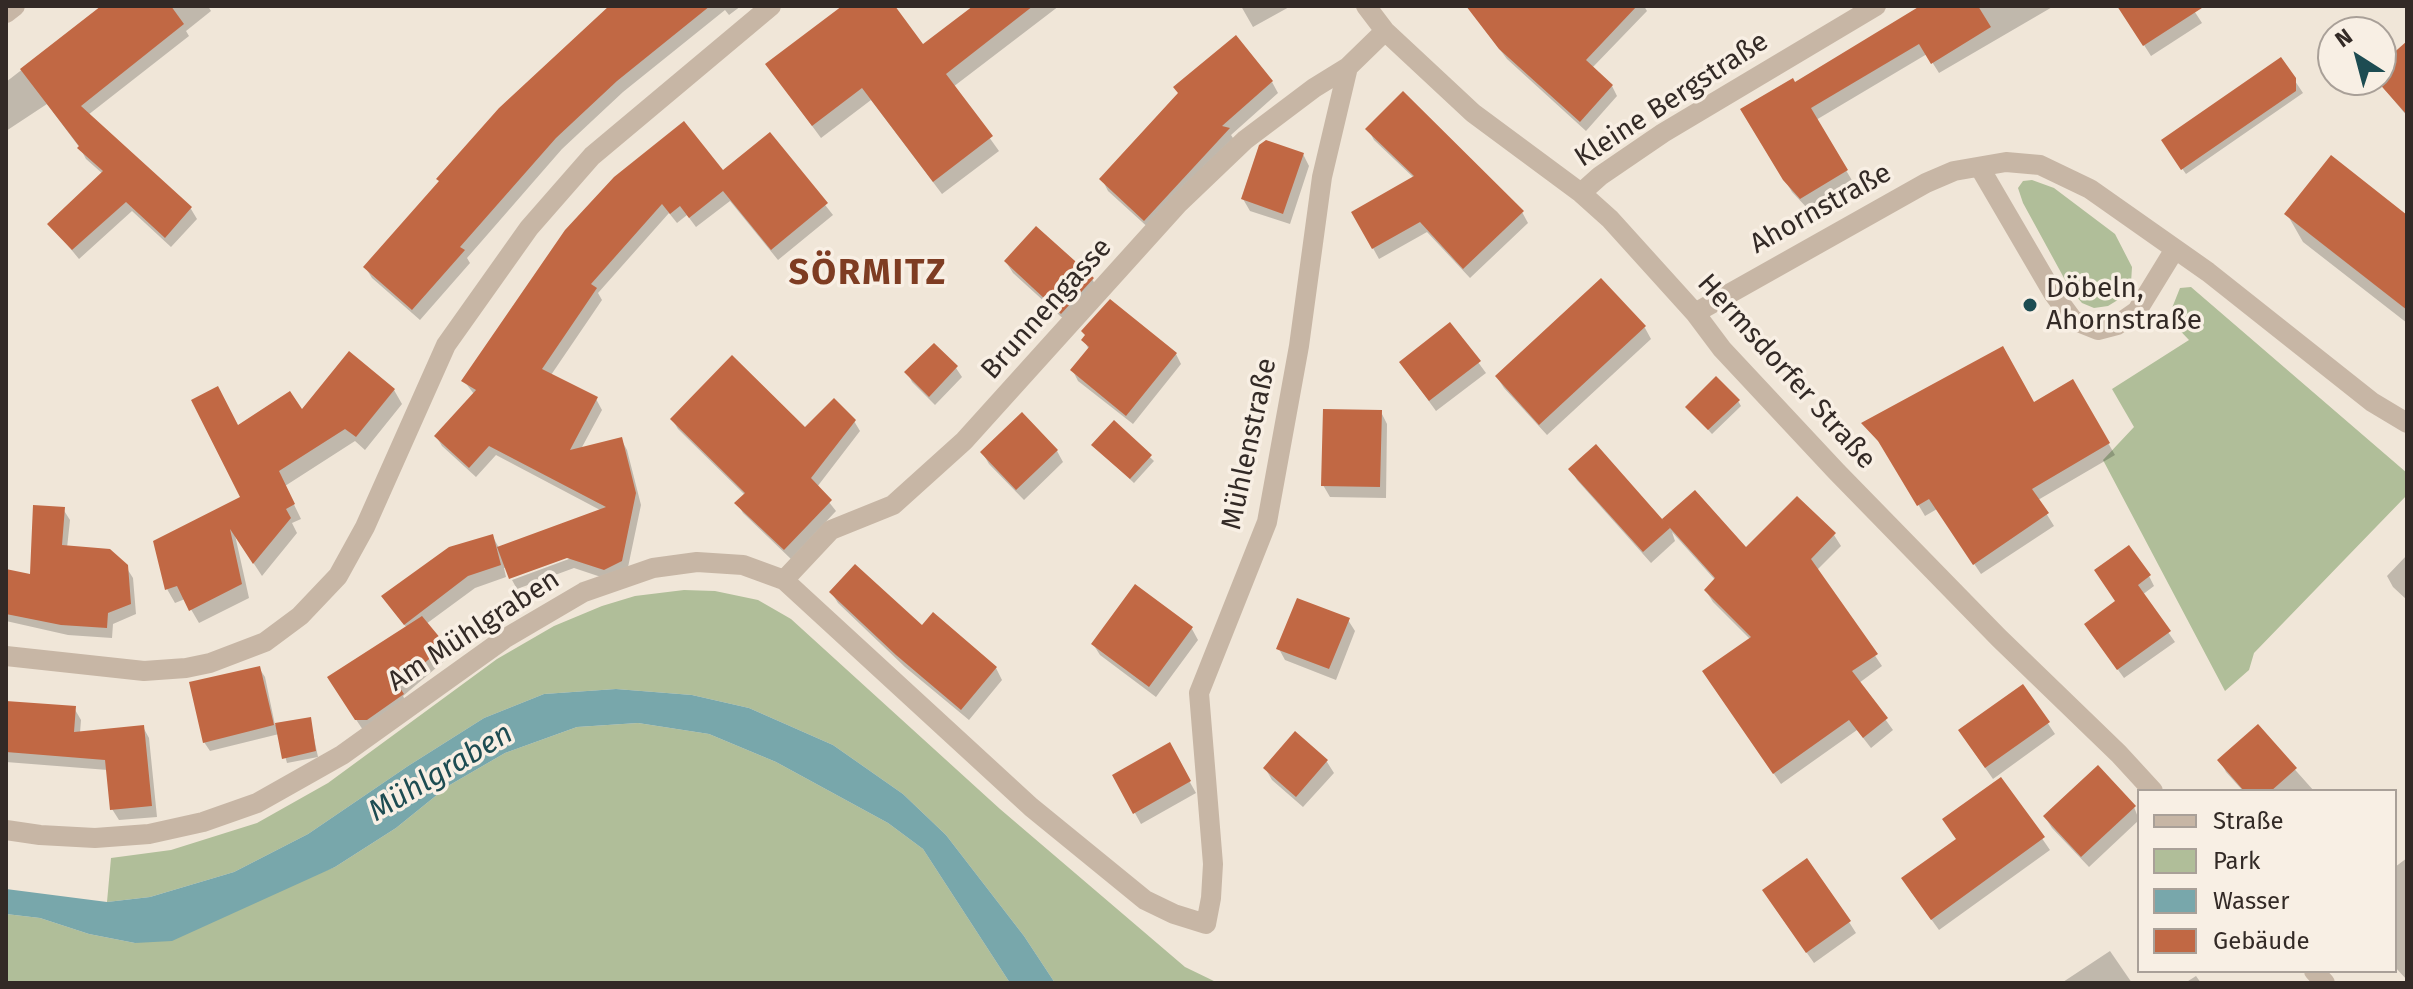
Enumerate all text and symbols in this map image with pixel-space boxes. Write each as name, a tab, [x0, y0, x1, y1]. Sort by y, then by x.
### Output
north arrow	[2317, 16, 2397, 96]
text: N	[2330, 23, 2358, 53]
street label: Kleine Bergstraße	[1569, 25, 1775, 175]
street label: Ahornstraße	[1745, 156, 1897, 262]
street label: Brunnengasse	[975, 231, 1119, 387]
district label: SÖRMITZ	[789, 252, 947, 296]
street label: Hermsdorfer Straße	[1690, 268, 1882, 476]
place label: Döbeln, Ahornstraße	[2046, 272, 2202, 338]
marker: Döbeln, Ahornstraße	[2021, 296, 2039, 314]
street label: Mühlenstraße	[1215, 355, 1285, 533]
street label: Am Mühlgraben	[382, 563, 566, 699]
water label: Mühlgraben	[362, 716, 520, 830]
legend	[2137, 789, 2397, 973]
text: Straße	[2213, 807, 2284, 835]
text: Park	[2213, 847, 2260, 875]
text: Wasser	[2213, 887, 2289, 915]
text: Gebäude	[2213, 927, 2310, 955]

